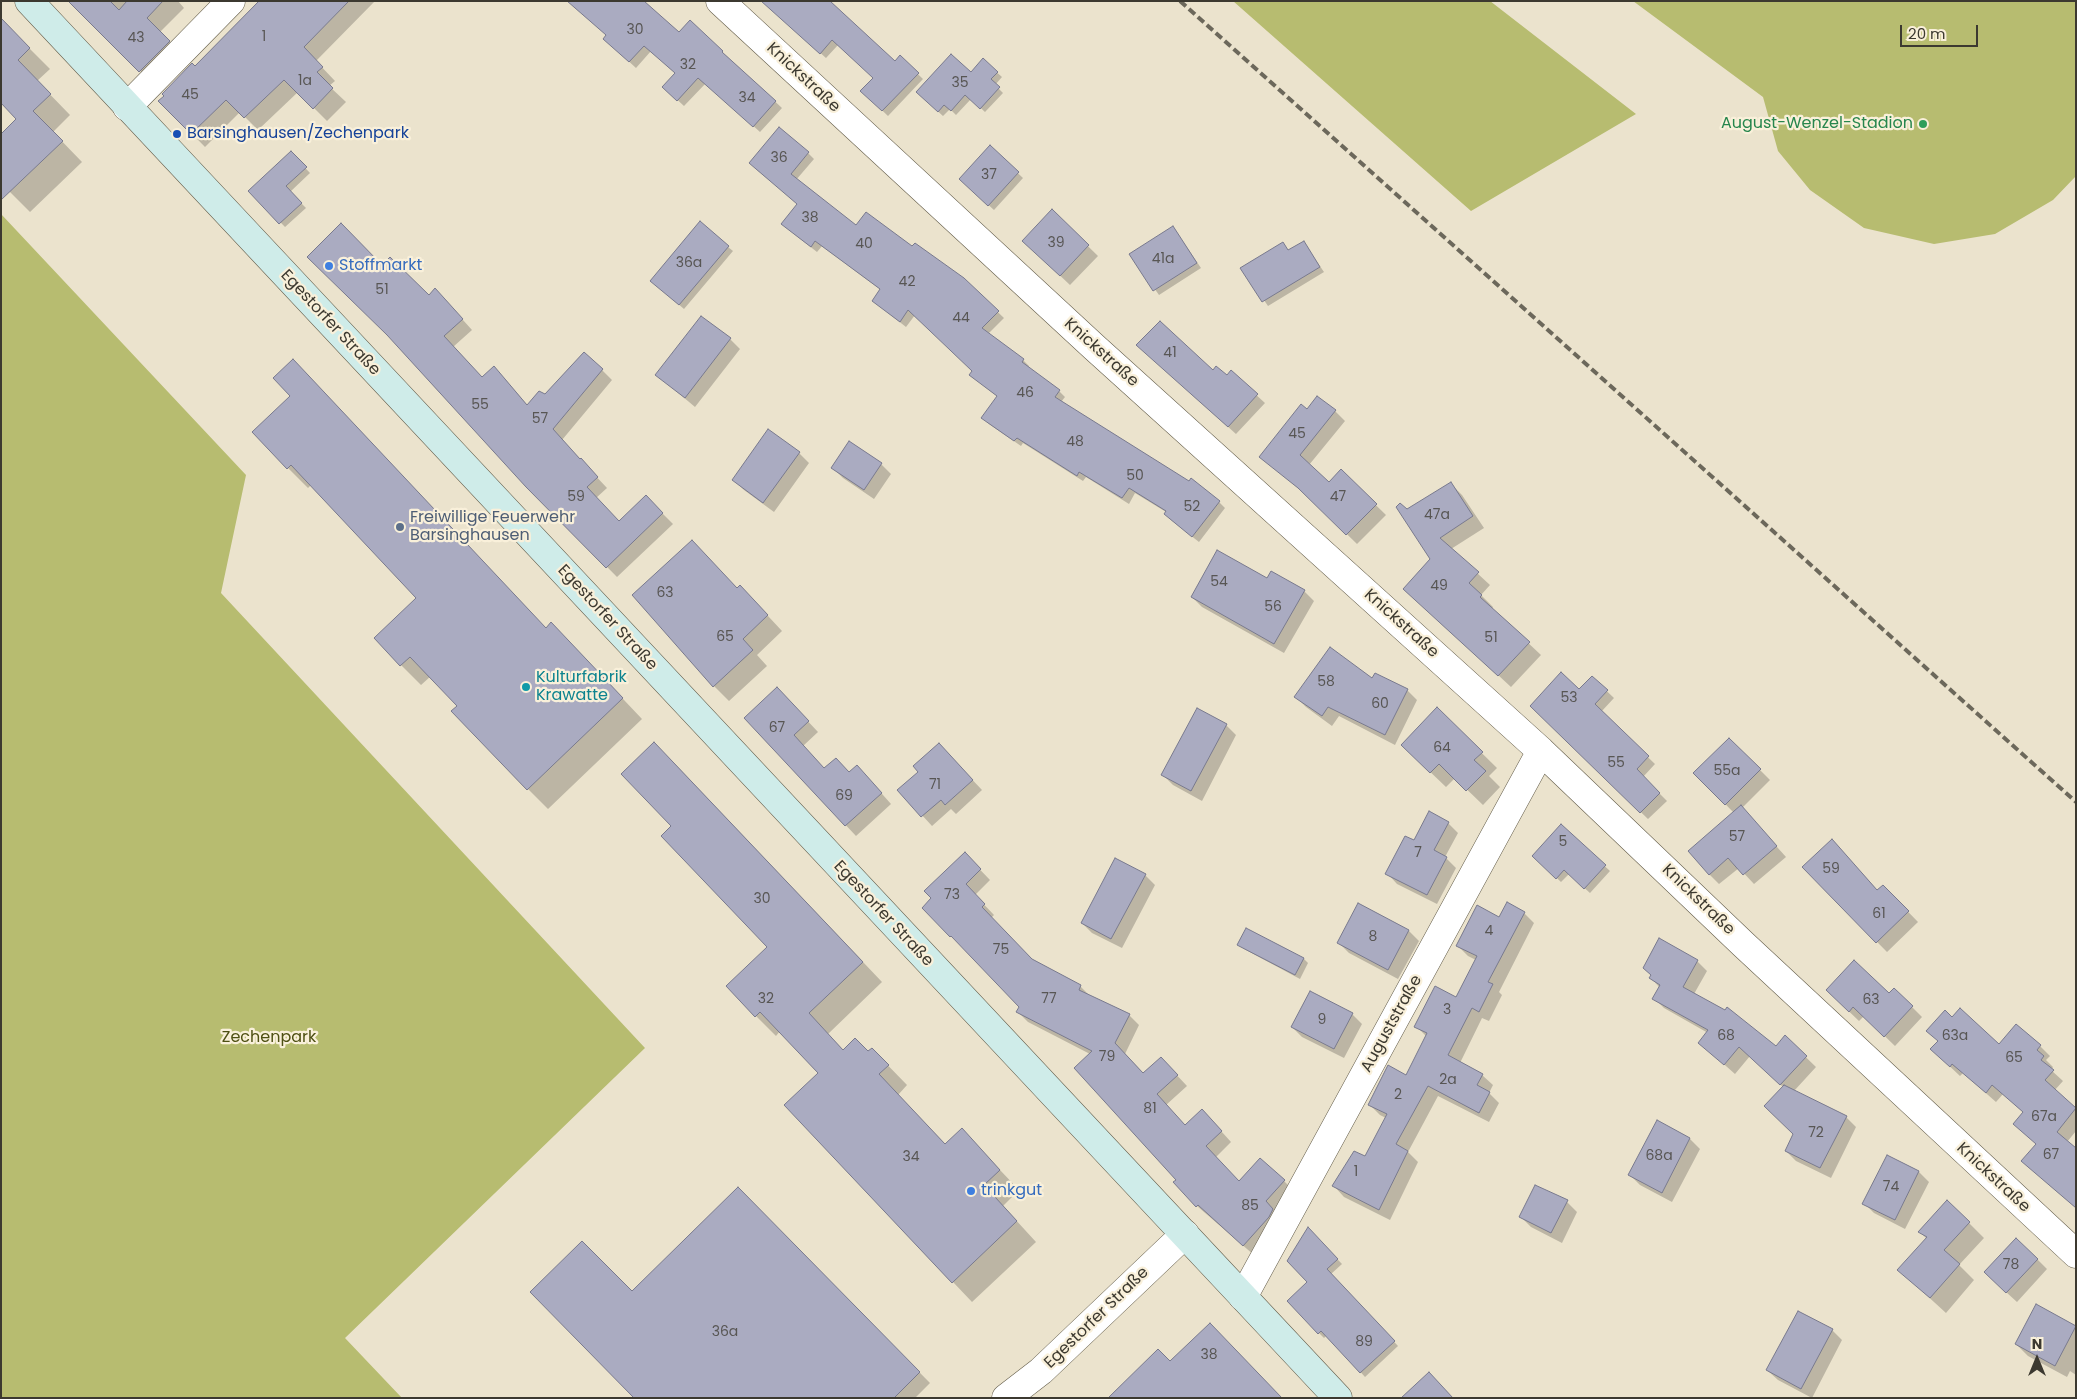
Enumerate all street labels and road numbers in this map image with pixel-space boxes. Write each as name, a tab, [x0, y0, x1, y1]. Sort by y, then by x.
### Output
street label: Knickstraße	[762, 39, 844, 117]
street label: Egestorfer Straße	[276, 266, 384, 380]
street label: Knickstraße	[1060, 315, 1142, 391]
street label: Egestorfer Straße	[553, 561, 661, 675]
street label: Knickstraße	[1360, 586, 1442, 662]
street label: Egestorfer Straße	[829, 857, 937, 971]
street label: Knickstraße	[1658, 861, 1738, 939]
street label: Auguststraße	[1357, 972, 1427, 1076]
street label: Knickstraße	[1952, 1139, 2034, 1217]
street label: Egestorfer Straße	[1041, 1263, 1153, 1373]

